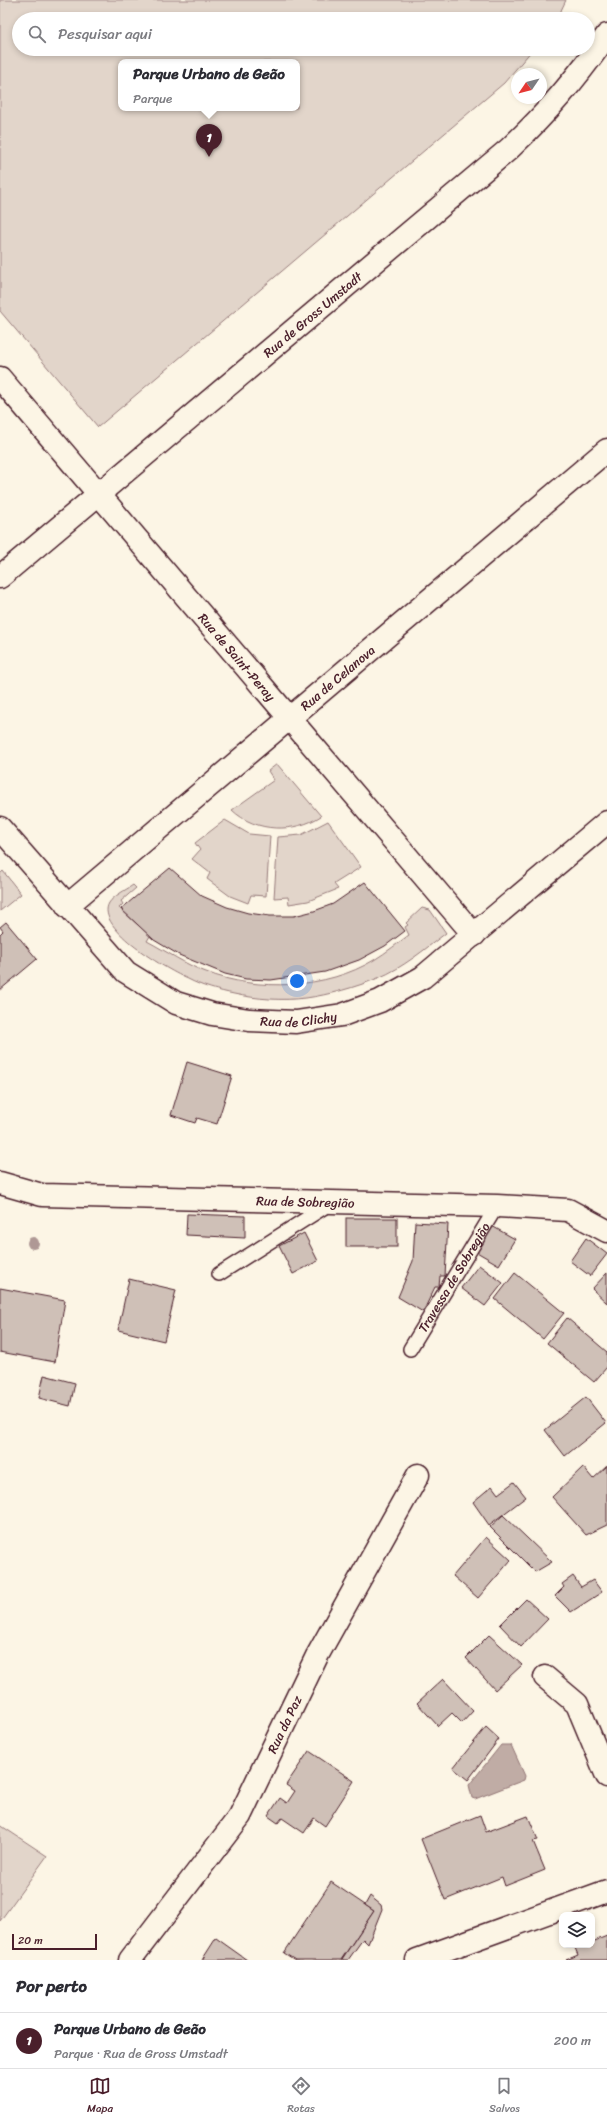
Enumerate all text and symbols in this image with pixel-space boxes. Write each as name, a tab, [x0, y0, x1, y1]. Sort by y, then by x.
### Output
search box	[12, 12, 595, 56]
text: Pesquisar aqui	[58, 21, 152, 47]
icon: search	[26, 23, 48, 45]
popup	[118, 59, 300, 111]
text: Parque Urbano de Geão	[133, 61, 285, 87]
north arrow	[511, 68, 547, 104]
text: Parque	[133, 87, 172, 110]
pin: 1	[196, 124, 222, 157]
street label: Rua de Gross Umstadt	[258, 265, 368, 364]
street label: Rua de Saint-Peray	[192, 608, 282, 707]
street label: Rua de Celanova	[295, 639, 381, 717]
your location	[287, 971, 307, 991]
street label: Rua de Clichy	[260, 1005, 339, 1034]
street label: Rua de Sobregião	[256, 1189, 355, 1215]
street label: Travessa de Sobregião	[412, 1218, 497, 1337]
street label: Rua da Paz	[261, 1691, 309, 1758]
map controls	[559, 1912, 595, 1948]
button: layers	[559, 1912, 595, 1948]
text: 20 m	[18, 1931, 43, 1950]
scale bar	[12, 1932, 97, 1951]
text: Por perto	[16, 1971, 87, 2001]
text: Parque Urbano de Geão	[54, 2016, 206, 2042]
text: 1	[26, 2029, 32, 2052]
text: 200 m	[554, 2029, 591, 2052]
text: Parque · Rua de Gross Umstadt	[54, 2042, 228, 2065]
tab: Mapa	[87, 2075, 113, 2118]
tab: Rotas	[287, 2075, 315, 2118]
tab: Salvos	[489, 2075, 520, 2118]

